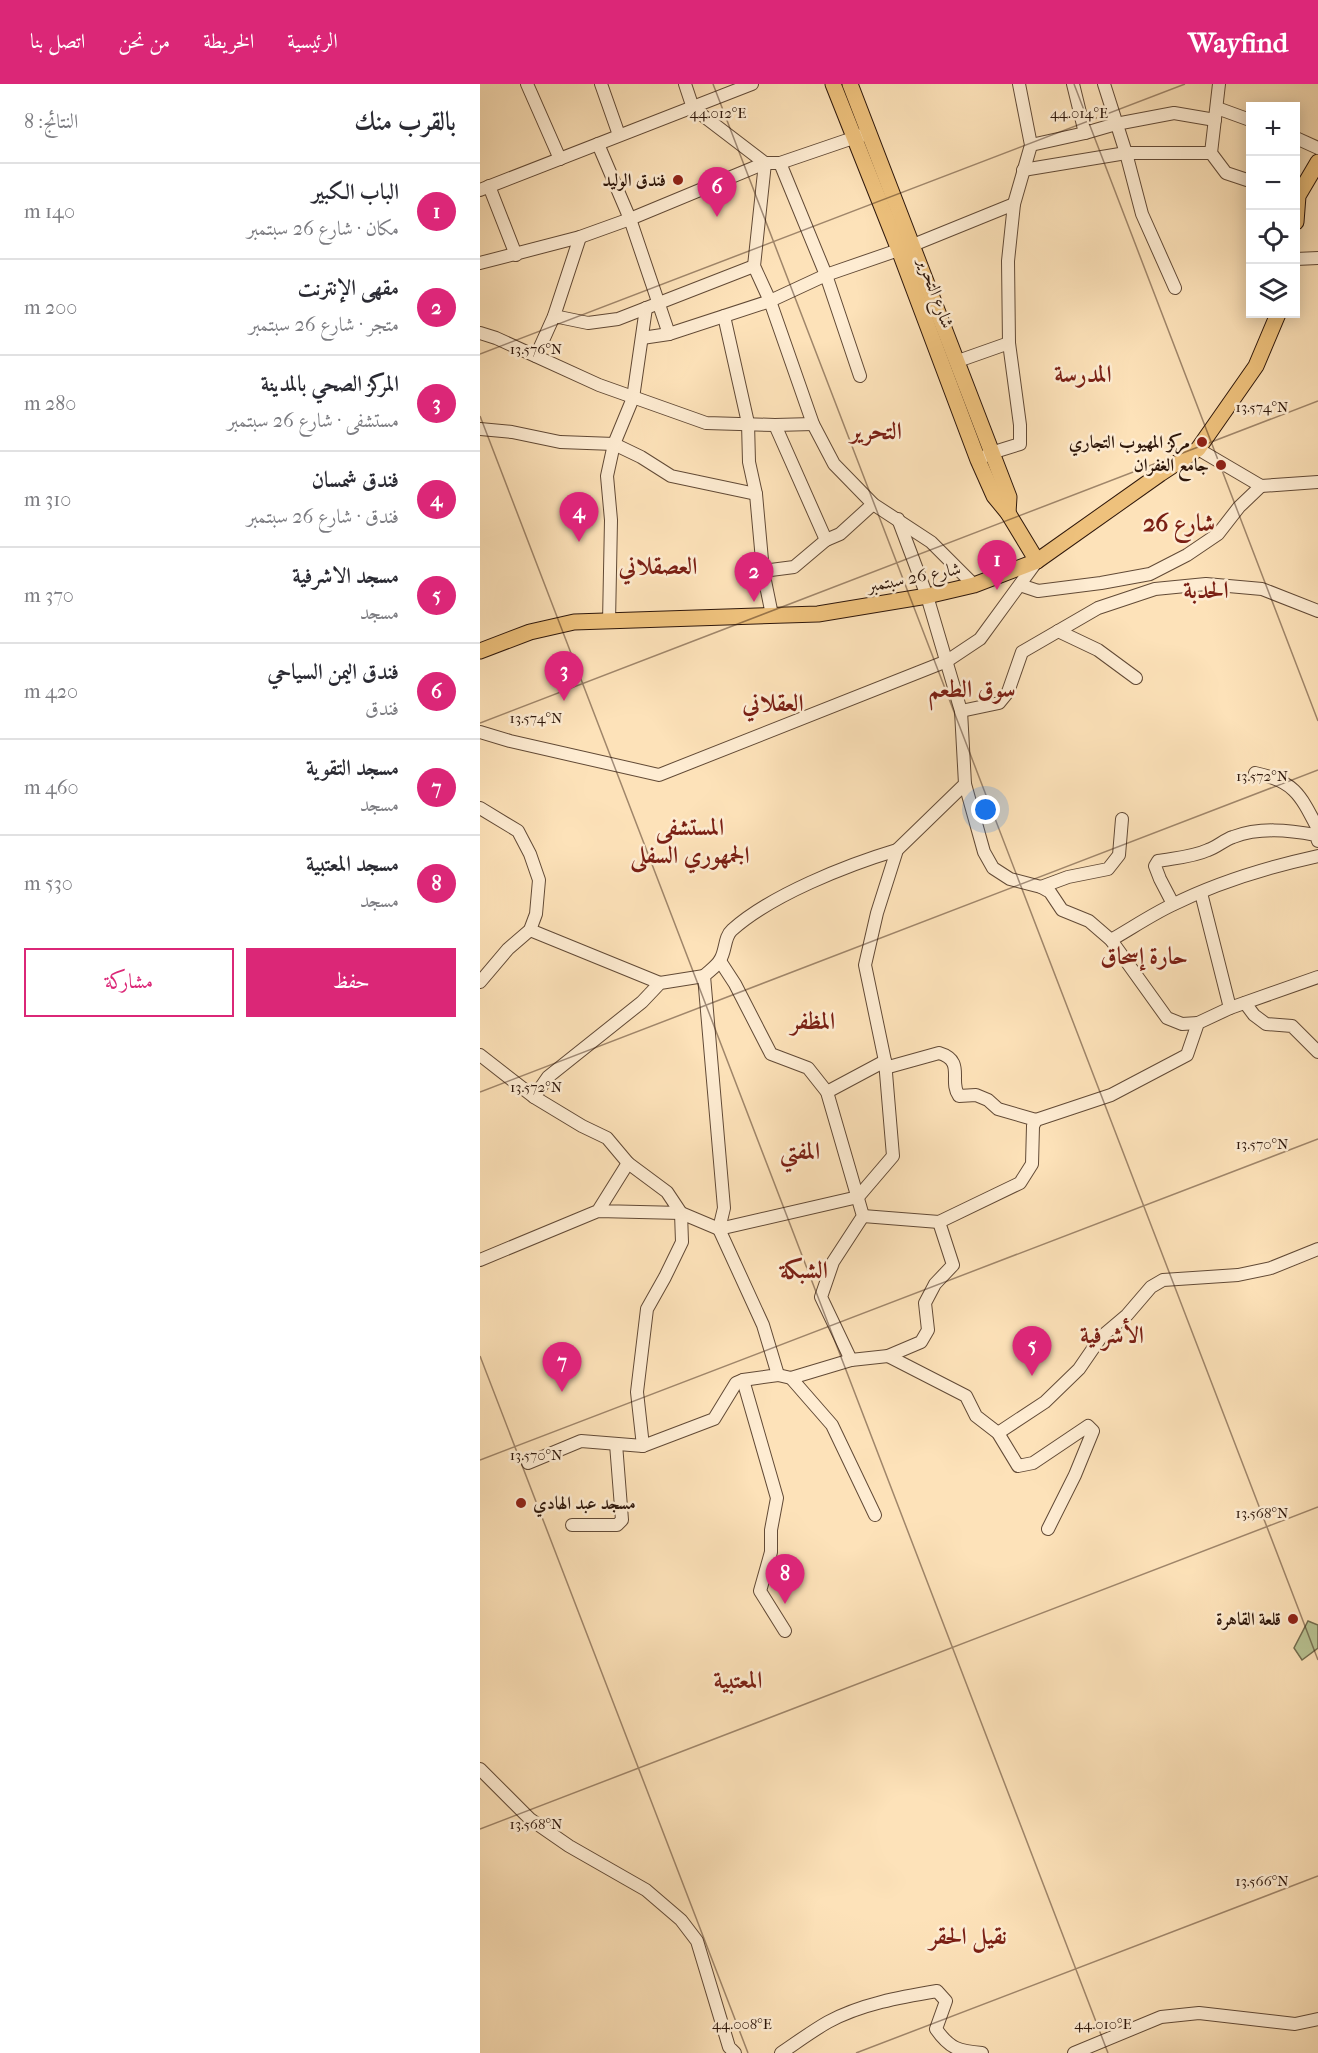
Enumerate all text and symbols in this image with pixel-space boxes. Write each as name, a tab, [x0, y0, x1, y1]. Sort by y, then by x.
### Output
text: Wayfind	[1188, 26, 1288, 59]
text: اتصل بنا	[30, 29, 85, 53]
text: من نحن	[118, 29, 170, 53]
text: الخريطة	[203, 29, 254, 53]
text: الرئيسية	[287, 29, 338, 53]
map controls	[1246, 102, 1300, 318]
button: +	[1246, 102, 1300, 156]
text: 44.012°E	[690, 104, 746, 122]
text: 44.014°E	[1050, 104, 1108, 122]
text: بالقرب منك	[354, 106, 456, 137]
text: النتائج: 8	[24, 110, 78, 133]
button: −	[1246, 156, 1300, 210]
pin: 6	[698, 168, 736, 217]
place label: فندق الوليد	[602, 170, 666, 191]
marker: فندق الوليد	[671, 173, 685, 187]
text: الباب الكبير	[312, 179, 399, 205]
text: 140 m	[24, 200, 75, 223]
text: 1	[433, 200, 440, 223]
button: locate	[1246, 210, 1300, 264]
text: مكان · شارع 26 سبتمبر	[247, 217, 399, 240]
street label: شارع التحرير	[909, 253, 958, 333]
button: layers	[1246, 264, 1300, 318]
text: مقهى الإنترنت	[298, 275, 399, 301]
text: 200 m	[24, 296, 77, 319]
text: 2	[431, 296, 442, 319]
text: متجر · شارع 26 سبتمبر	[249, 313, 399, 336]
text: 13.576°N	[510, 340, 563, 358]
district label: المدرسة	[1054, 360, 1112, 388]
text: المركز الصحي بالمدينة	[261, 371, 399, 397]
text: 280 m	[24, 392, 76, 415]
text: 3	[432, 392, 441, 415]
text: 13.574°N	[1236, 398, 1289, 416]
text: مستشفى · شارع 26 سبتمبر	[227, 409, 399, 432]
district label: التحرير	[847, 417, 902, 446]
place label: مركز المهيوب التجاري	[1069, 432, 1190, 457]
marker: مركز المهيوب التجاري	[1195, 435, 1209, 449]
place label: جامع الغفران	[1133, 455, 1209, 482]
marker: جامع الغفران	[1214, 458, 1228, 472]
text: فندق شمسان	[311, 467, 399, 493]
text: 310 m	[24, 488, 71, 511]
text: 4	[431, 488, 442, 511]
pin: 4	[560, 492, 598, 542]
text: فندق · شارع 26 سبتمبر	[247, 505, 399, 528]
district label: شارع 26	[1143, 509, 1215, 543]
pin: 1	[978, 540, 1016, 590]
district label: العصقلاني	[618, 552, 697, 585]
pin: 2	[734, 552, 774, 602]
street label: شارع 26 سبتمبر	[863, 558, 964, 601]
text: مسجد الاشرفية	[292, 563, 399, 589]
district label: الحدبة	[1183, 576, 1229, 604]
text: 370 m	[24, 584, 74, 607]
text: 5	[432, 584, 441, 607]
text: مسجد	[360, 601, 399, 624]
pin: 3	[544, 652, 584, 701]
text: فندق اليمن السياحي	[267, 659, 399, 685]
district label: سوق الطعم	[928, 675, 1016, 711]
text: 420 m	[24, 680, 78, 703]
text: 6	[431, 680, 442, 703]
district label: العقلاني	[741, 689, 804, 722]
text: فندق	[365, 697, 399, 720]
text: 13.574°N	[510, 709, 563, 727]
text: مسجد التقوية	[306, 755, 399, 781]
text: 13.572°N	[1236, 767, 1289, 785]
text: 460 m	[24, 776, 79, 799]
text: 7	[432, 776, 441, 799]
text: مسجد	[360, 793, 399, 816]
your location	[971, 795, 1000, 824]
district label: المستشفى الجمهوري السفلى	[629, 813, 750, 874]
text: مسجد المعتبية	[306, 851, 399, 877]
text: 530 m	[24, 872, 73, 895]
text: 8	[431, 872, 442, 895]
text: مسجد	[360, 889, 399, 912]
district label: حارة إسحاق	[1100, 942, 1188, 972]
button: مشاركة	[24, 948, 234, 1017]
button: حفظ	[246, 948, 456, 1017]
district label: المظفر	[788, 1007, 835, 1036]
text: 13.572°N	[510, 1078, 563, 1096]
text: 13.570°N	[1236, 1135, 1289, 1153]
district label: المفتي	[780, 1137, 820, 1173]
district label: الشبكة	[778, 1256, 828, 1284]
district label: الأشرفية	[1080, 1317, 1144, 1351]
pin: 5	[1012, 1326, 1052, 1376]
pin: 7	[542, 1342, 581, 1392]
text: 13.570°N	[510, 1446, 563, 1464]
place label: مسجد عبد الهادي	[533, 1493, 636, 1518]
marker: مسجد عبد الهادي	[514, 1496, 528, 1510]
text: 13.568°N	[1236, 1504, 1289, 1522]
pin: 8	[766, 1554, 804, 1604]
place label: قلعة القاهرة	[1216, 1609, 1281, 1631]
marker: قلعة القاهرة	[1286, 1612, 1300, 1626]
district label: المعتبية	[713, 1666, 763, 1694]
text: 13.568°N	[510, 1815, 563, 1833]
text: 13.566°N	[1235, 1872, 1289, 1890]
district label: نقيل الحقر	[926, 1922, 1007, 1953]
text: 44.008°E	[712, 2015, 772, 2033]
text: 44.010°E	[1074, 2015, 1132, 2033]

